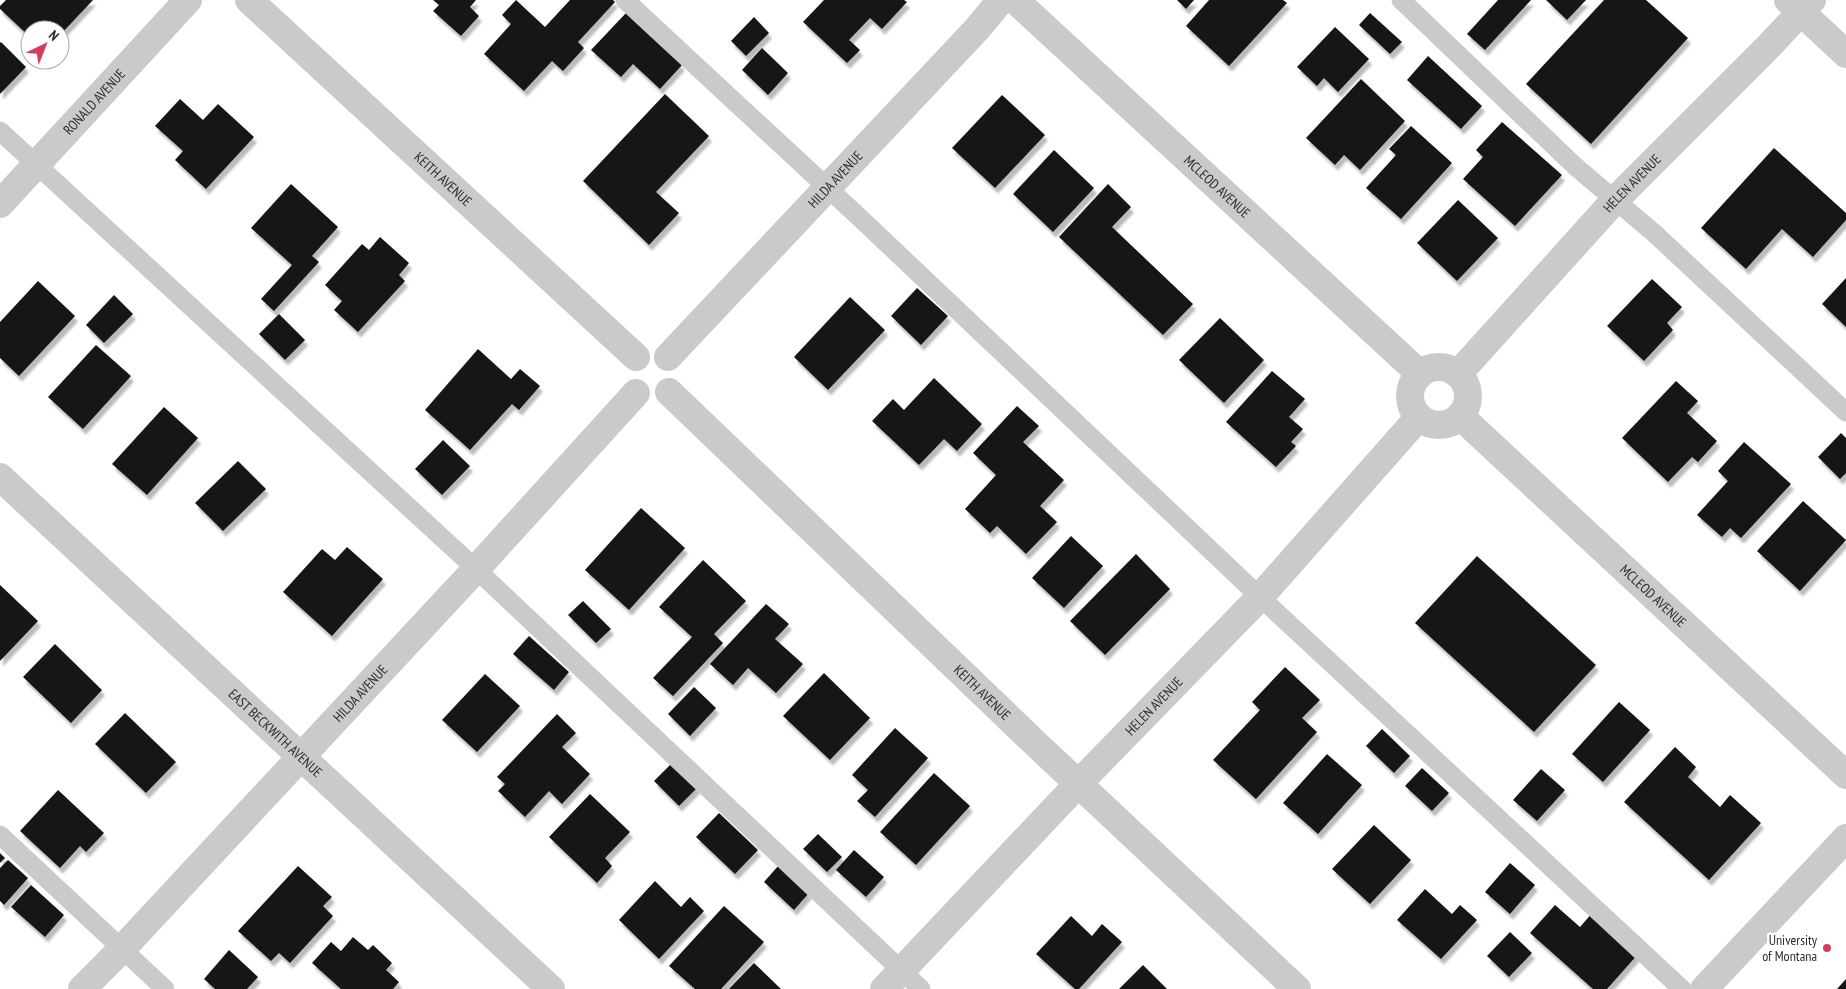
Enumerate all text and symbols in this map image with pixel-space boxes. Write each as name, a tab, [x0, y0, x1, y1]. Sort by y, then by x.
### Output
north arrow	[20, 20, 70, 70]
text: N	[45, 26, 63, 45]
street label: RONALD AVENUE	[59, 65, 129, 139]
street label: HILDA AVENUE	[804, 147, 867, 212]
street label: KEITH AVENUE	[410, 148, 476, 210]
street label: HELEN AVENUE	[1599, 150, 1665, 216]
street label: MCLEOD AVENUE	[1180, 151, 1254, 222]
street label: MCLEOD AVENUE	[1616, 561, 1690, 631]
street label: HILDA AVENUE	[329, 661, 391, 726]
street label: KEITH AVENUE	[950, 661, 1014, 724]
street label: HELEN AVENUE	[1121, 673, 1186, 739]
street label: EAST BECKWITH AVENUE	[225, 685, 326, 781]
place label: University of Montana	[1762, 931, 1818, 965]
marker: University of Montana	[1821, 942, 1833, 954]

